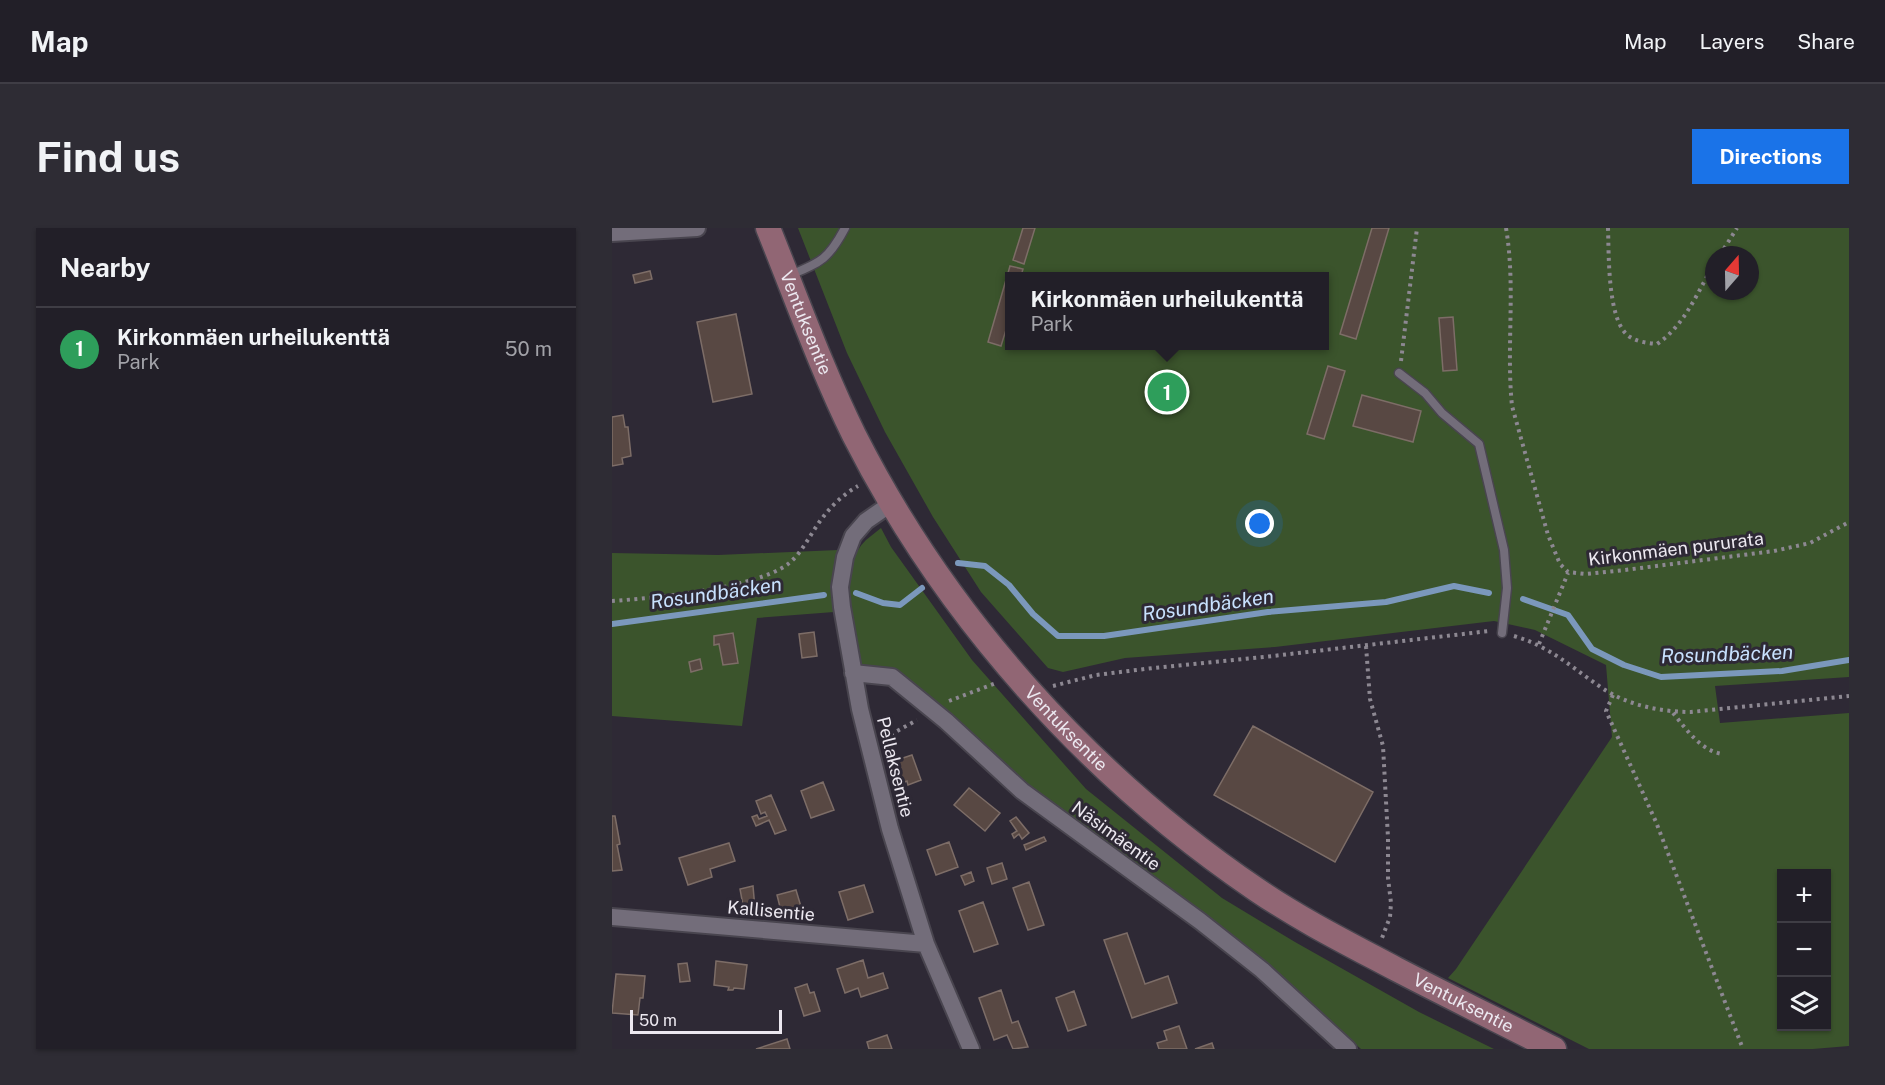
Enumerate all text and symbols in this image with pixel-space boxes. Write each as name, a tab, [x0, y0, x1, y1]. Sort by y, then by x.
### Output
text: Map	[30, 25, 89, 58]
text: Map	[1624, 29, 1667, 54]
text: Layers	[1700, 29, 1764, 54]
text: Share	[1797, 29, 1855, 54]
button: Directions	[1692, 129, 1849, 184]
text: Find us	[36, 132, 180, 181]
north arrow	[1705, 246, 1759, 300]
text: Nearby	[60, 252, 150, 283]
street label: Ventuksentie	[776, 268, 836, 378]
popup	[1005, 272, 1329, 350]
text: Kirkonmäen urheilukenttä	[1030, 286, 1304, 312]
text: Park	[1030, 312, 1073, 336]
text: Kirkonmäen urheilukenttä	[117, 324, 390, 350]
text: 1	[75, 337, 84, 361]
text: 50 m	[505, 337, 552, 361]
text: Park	[117, 350, 160, 374]
pin: 1	[1148, 370, 1186, 414]
your location	[1245, 509, 1274, 538]
street label: Kirkonmäen pururata	[1587, 527, 1765, 570]
water label: Rosundbäcken	[649, 572, 783, 614]
water label: Rosundbäcken	[1141, 584, 1275, 626]
water label: Rosundbäcken	[1660, 640, 1794, 668]
street label: Ventuksentie	[1021, 682, 1112, 775]
street label: Pellaksentie	[873, 714, 918, 819]
street label: Näsimäentie	[1068, 796, 1165, 875]
map controls	[1777, 869, 1831, 1031]
button: +	[1777, 869, 1831, 923]
street label: Kallisentie	[726, 896, 816, 925]
button: −	[1777, 923, 1831, 977]
street label: Ventuksentie	[1410, 969, 1517, 1037]
button: layers	[1777, 977, 1831, 1031]
scale bar	[630, 1007, 782, 1034]
text: 50 m	[639, 1011, 677, 1030]

